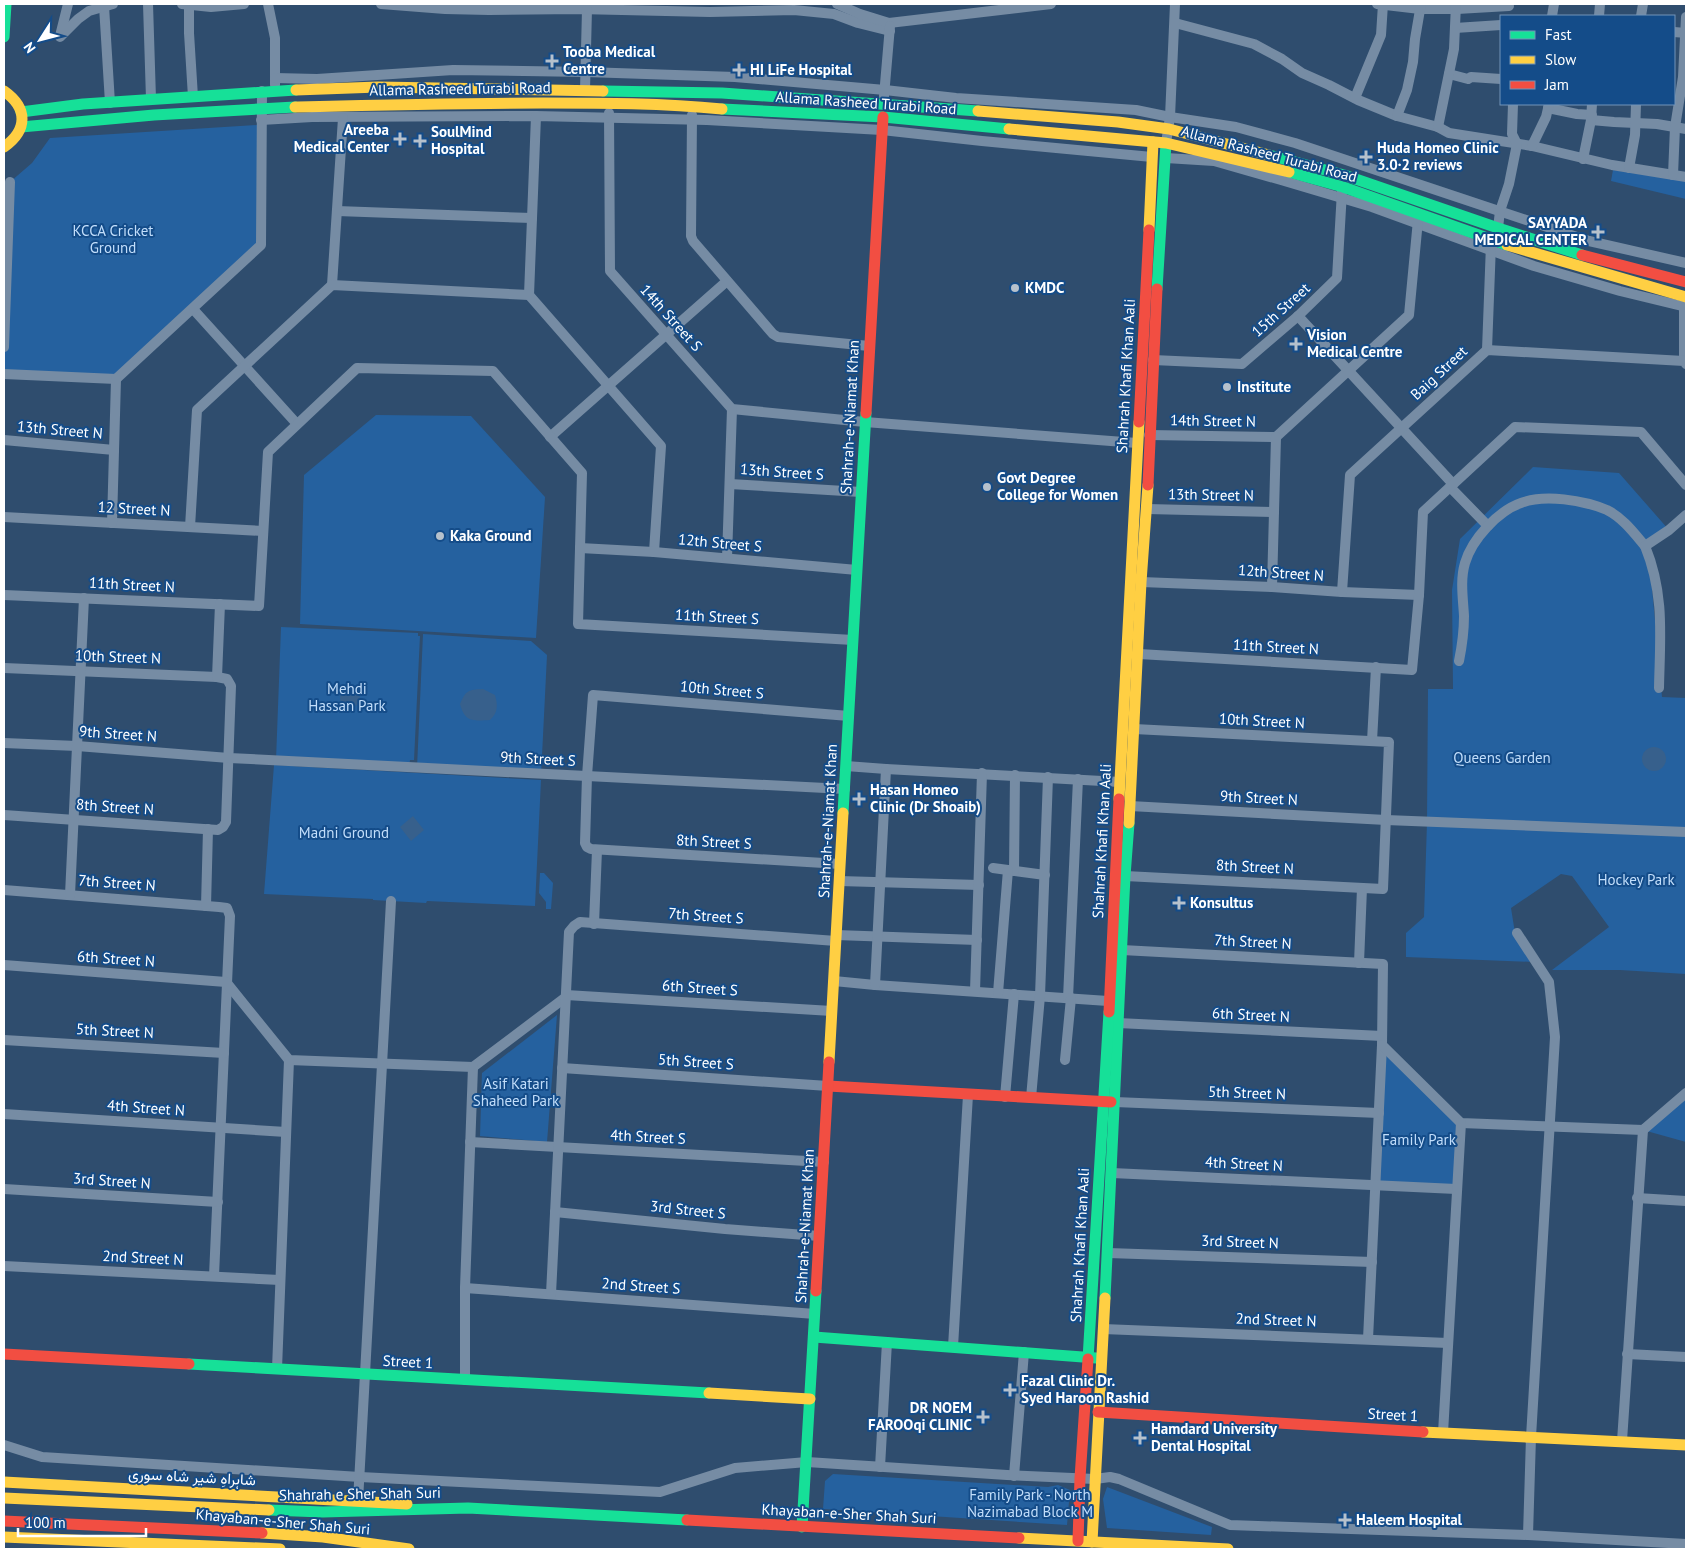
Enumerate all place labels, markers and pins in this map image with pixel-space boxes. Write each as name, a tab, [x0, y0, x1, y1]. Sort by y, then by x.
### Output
place label: Tooba Medical Centre	[563, 42, 656, 78]
marker: Tooba Medical Centre	[545, 54, 559, 68]
place label: HI LiFe Hospital	[750, 60, 853, 79]
marker: HI LiFe Hospital	[732, 63, 746, 77]
place label: Areeba Medical Center	[294, 120, 390, 156]
place label: SoulMind Hospital	[431, 122, 492, 158]
marker: Areeba Medical Center	[393, 132, 407, 146]
marker: SoulMind Hospital	[413, 134, 427, 148]
place label: Huda Homeo Clinic 3.0·2 reviews	[1377, 138, 1499, 174]
marker: Huda Homeo Clinic 3.0·2 reviews	[1359, 150, 1373, 164]
place label: SAYYADA MEDICAL CENTER	[1474, 213, 1588, 249]
marker: SAYYADA MEDICAL CENTER	[1591, 225, 1605, 239]
place label: KMDC	[1025, 278, 1065, 297]
marker: KMDC	[1009, 282, 1021, 294]
place label: Vision Medical Centre	[1306, 325, 1403, 361]
marker: Vision Medical Centre	[1289, 337, 1303, 351]
place label: Institute	[1237, 377, 1292, 396]
marker: Institute	[1221, 381, 1233, 393]
place label: Govt Degree College for Women	[997, 468, 1118, 504]
marker: Govt Degree College for Women	[981, 481, 993, 493]
place label: Kaka Ground	[450, 526, 532, 545]
marker: Kaka Ground	[434, 530, 446, 542]
place label: Hasan Homeo Clinic (Dr Shoaib)	[870, 780, 981, 816]
marker: Hasan Homeo Clinic (Dr Shoaib)	[852, 792, 866, 806]
place label: Konsultus	[1190, 893, 1253, 912]
marker: Konsultus	[1172, 896, 1186, 910]
place label: Fazal Clinic Dr. Syed Haroon Rashid	[1021, 1371, 1149, 1407]
marker: Fazal Clinic Dr. Syed Haroon Rashid	[1003, 1383, 1017, 1397]
place label: DR NOEM FAROOqi CLINIC	[868, 1398, 973, 1434]
marker: DR NOEM FAROOqi CLINIC	[976, 1410, 990, 1424]
place label: Hamdard University Dental Hospital	[1151, 1419, 1278, 1455]
marker: Hamdard University Dental Hospital	[1133, 1431, 1147, 1445]
place label: Haleem Hospital	[1356, 1510, 1463, 1529]
marker: Haleem Hospital	[1338, 1513, 1352, 1527]

